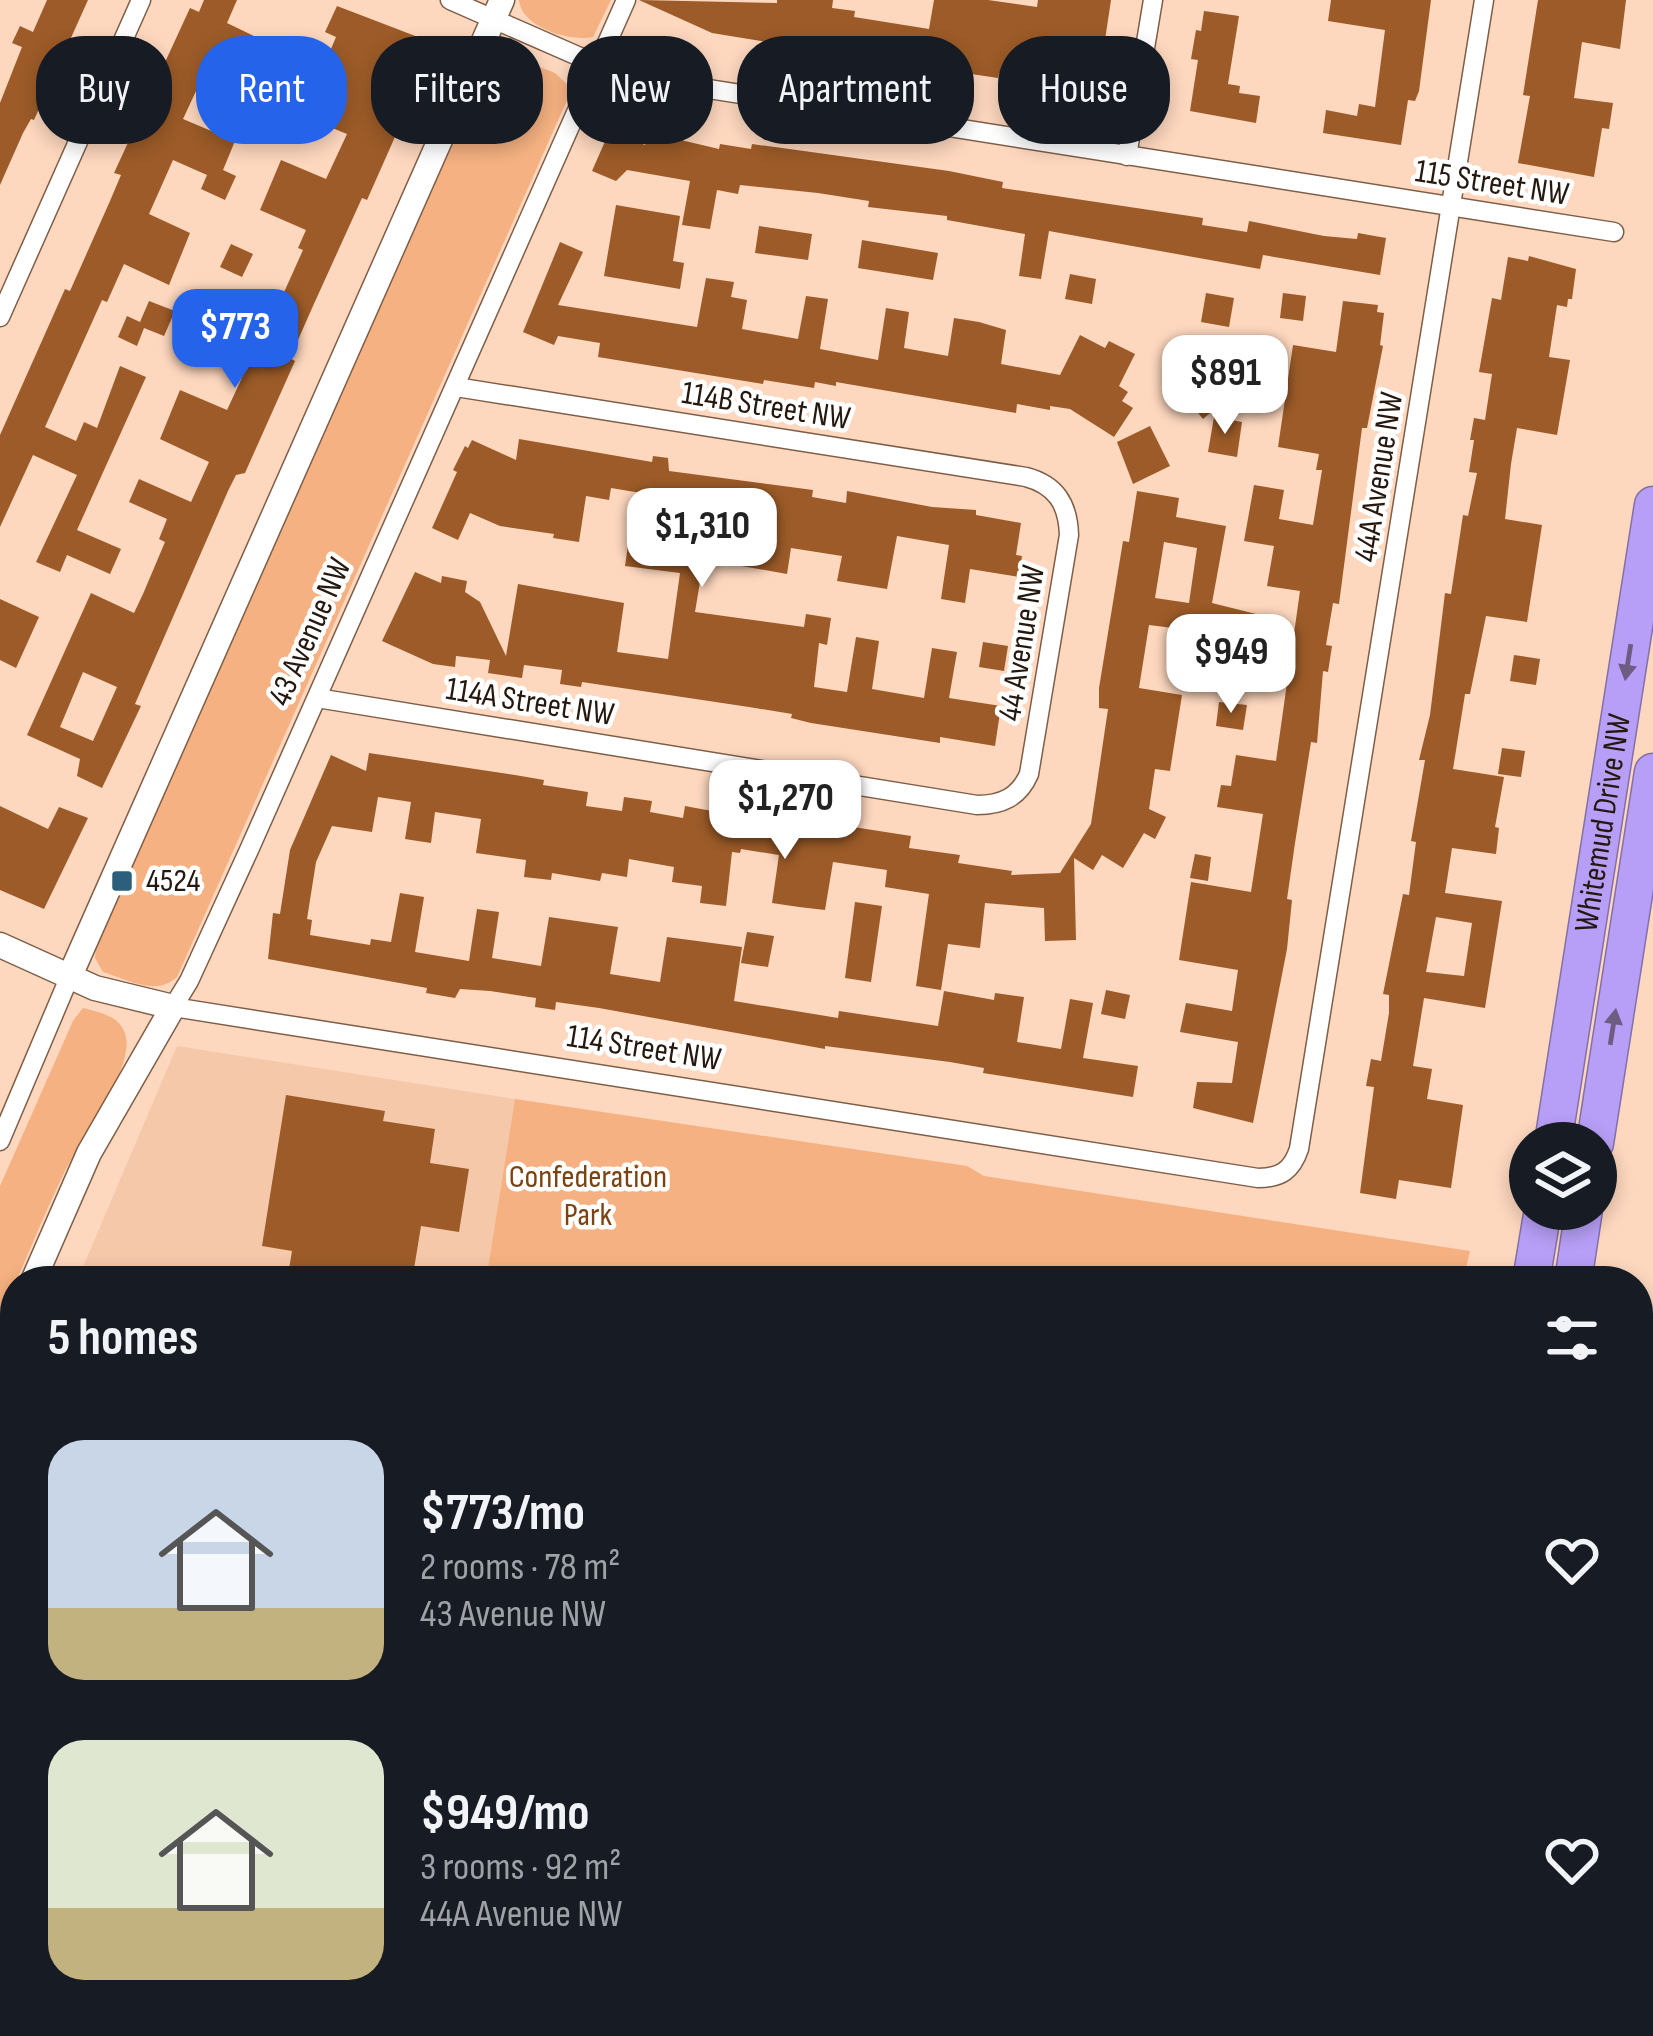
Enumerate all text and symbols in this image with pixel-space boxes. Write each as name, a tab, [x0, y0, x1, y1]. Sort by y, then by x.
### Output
chip: Buy	[36, 36, 172, 144]
chip: Rent	[196, 36, 347, 144]
chip: Filters	[371, 36, 543, 144]
chip: New	[567, 36, 713, 144]
chip: Apartment	[737, 36, 974, 144]
chip: House	[998, 36, 1170, 144]
street label: 115 Street NW	[1412, 151, 1572, 215]
pin: $773	[164, 289, 306, 391]
text: $773	[199, 304, 271, 351]
pin: $891	[1154, 335, 1296, 437]
text: $891	[1189, 350, 1261, 397]
street label: 114B Street NW	[679, 373, 853, 439]
street label: 44A Avenue NW	[1346, 389, 1412, 565]
pin: $1,310	[604, 488, 800, 590]
text: $1,310	[654, 503, 750, 550]
street label: 43 Avenue NW	[260, 552, 360, 712]
street label: 44 Avenue NW	[990, 562, 1054, 724]
pin: $949	[1160, 614, 1302, 716]
text: $949	[1193, 629, 1269, 676]
one-way arrow	[1619, 644, 1637, 682]
street label: 114A Street NW	[443, 669, 617, 735]
street label: Whitemud Drive NW	[1566, 711, 1640, 935]
pin: $1,270	[687, 760, 883, 862]
text: $1,270	[736, 775, 834, 822]
place label: 4524	[146, 861, 201, 901]
marker: 4524	[109, 868, 135, 894]
one-way arrow	[1604, 1008, 1622, 1046]
street label: 114 Street NW	[564, 1016, 724, 1080]
map controls	[1509, 1122, 1617, 1230]
button: layers	[1509, 1122, 1617, 1230]
park label: Confederation Park	[509, 1157, 667, 1235]
icon: filters	[1539, 1305, 1605, 1371]
text: 5 homes	[48, 1308, 198, 1369]
text: $773/mo	[420, 1483, 585, 1544]
icon: home	[144, 1488, 288, 1632]
icon: heart	[1539, 1527, 1605, 1593]
text: 2 rooms · 78 m²	[420, 1544, 620, 1591]
text: 43 Avenue NW	[420, 1591, 606, 1638]
text: $949/mo	[420, 1783, 590, 1844]
icon: home	[144, 1788, 288, 1932]
icon: heart	[1539, 1827, 1605, 1893]
text: 3 rooms · 92 m²	[420, 1844, 621, 1891]
text: 44A Avenue NW	[420, 1891, 623, 1938]

